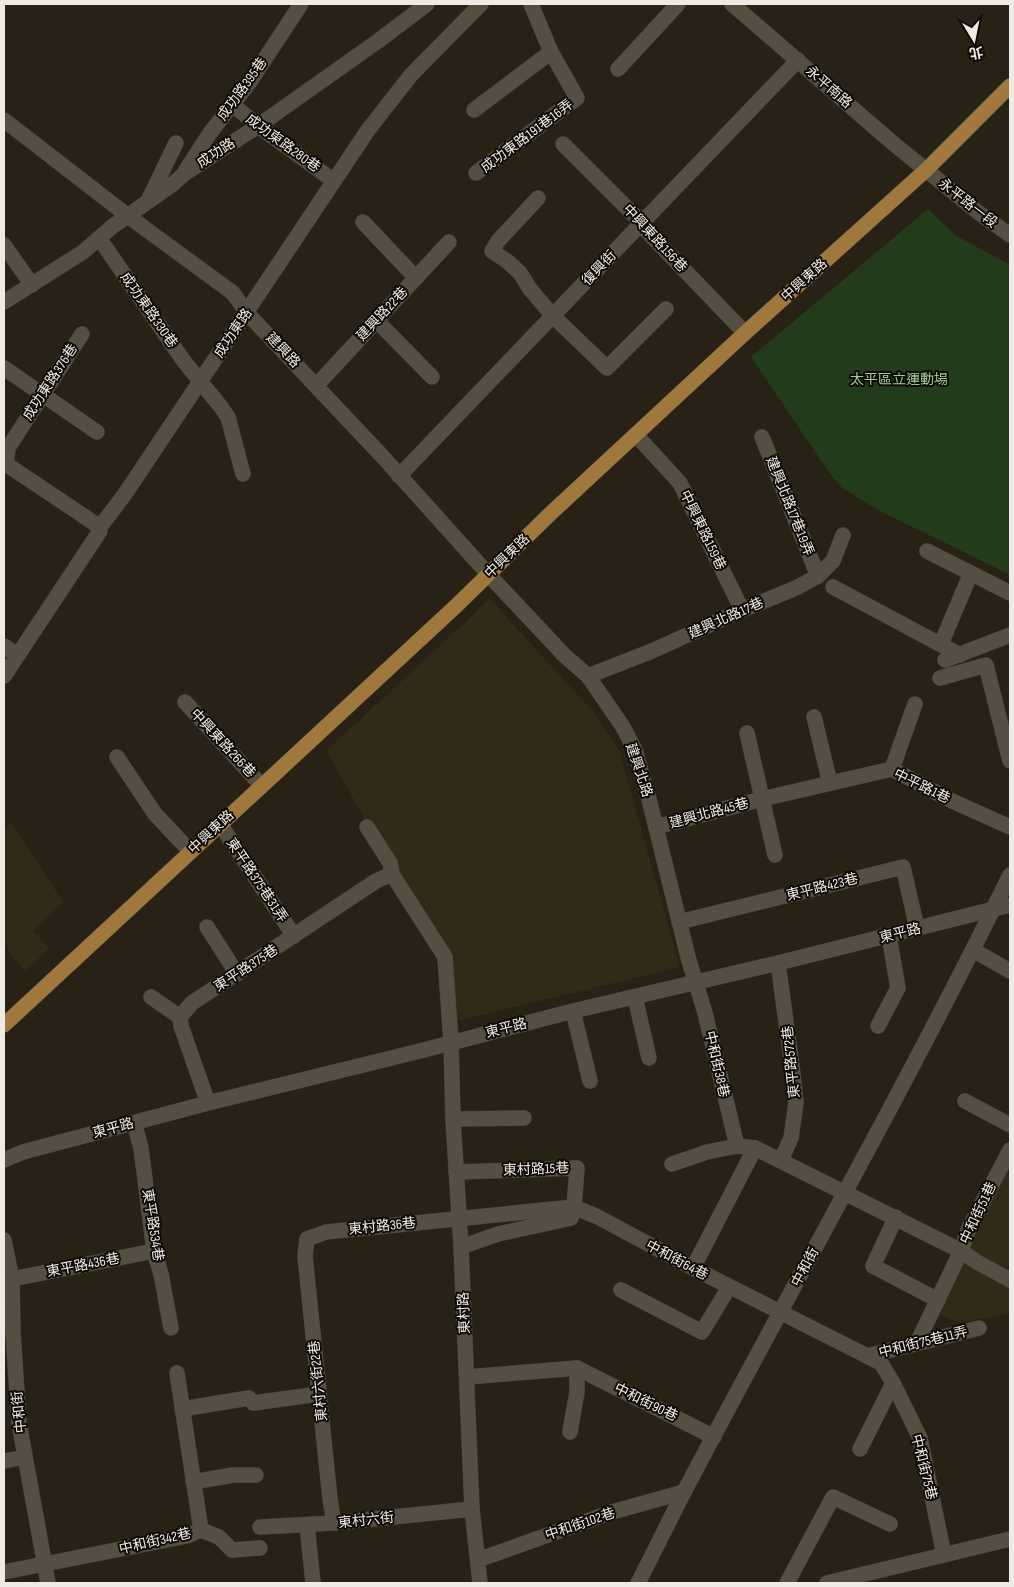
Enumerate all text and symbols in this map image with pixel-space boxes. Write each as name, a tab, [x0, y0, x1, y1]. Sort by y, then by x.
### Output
north arrow	[949, 15, 999, 65]
text: 北	[968, 43, 985, 62]
street label: 成功路395巷	[213, 54, 271, 124]
street label: 永平南路	[802, 62, 856, 112]
street label: 成功東路191巷16弄	[478, 96, 576, 176]
street label: 成功東路280巷	[242, 110, 324, 176]
street label: 成功路	[194, 134, 238, 172]
street label: 永平路一段	[935, 175, 1001, 231]
street label: 中興東路156巷	[619, 201, 691, 275]
street label: 復興街	[578, 247, 620, 289]
street label: 中興東路	[778, 255, 830, 305]
street label: 成功東路330巷	[117, 269, 181, 351]
street label: 建興路22巷	[353, 283, 411, 345]
street label: 成功東路	[210, 305, 256, 361]
street label: 建興路	[262, 329, 304, 371]
street label: 成功東路376巷	[19, 341, 81, 423]
park label: 太平區立運動場	[850, 371, 948, 388]
street label: 建興北路17巷19弄	[762, 454, 818, 558]
street label: 中興東路159巷	[676, 487, 730, 573]
street label: 中興東路	[481, 530, 533, 582]
street label: 建興北路17巷	[686, 594, 766, 642]
street label: 中興東路266巷	[187, 705, 259, 781]
street label: 建興北路	[622, 741, 656, 799]
street label: 中平路1巷	[891, 765, 953, 807]
street label: 建興北路45巷	[667, 794, 751, 832]
street label: 中興東路	[185, 807, 237, 857]
street label: 東平路375巷31弄	[223, 835, 291, 925]
street label: 東平路423巷	[784, 870, 860, 904]
street label: 東平路	[878, 920, 922, 946]
street label: 東平路375巷	[211, 941, 281, 995]
street label: 東平路	[484, 1015, 528, 1041]
street label: 東平路572巷	[779, 1025, 803, 1099]
street label: 中和街38巷	[701, 1029, 733, 1099]
street label: 東平路	[91, 1114, 135, 1142]
street label: 東村路15巷	[502, 1159, 570, 1179]
street label: 中和街51巷	[956, 1179, 1000, 1247]
street label: 東平路534巷	[139, 1187, 167, 1263]
street label: 東村路36巷	[347, 1214, 417, 1238]
street label: 中和街64巷	[643, 1236, 711, 1284]
street label: 中和街	[788, 1244, 822, 1290]
street label: 東平路436巷	[45, 1250, 121, 1280]
street label: 東村路	[455, 1292, 473, 1334]
street label: 中和街75巷11弄	[877, 1323, 969, 1361]
street label: 東村六街22巷	[305, 1340, 331, 1422]
street label: 中和街90巷	[612, 1379, 680, 1425]
street label: 中和街	[8, 1390, 30, 1434]
street label: 中和街75巷	[908, 1432, 940, 1502]
street label: 中和街102巷	[543, 1504, 617, 1544]
street label: 東村六街	[337, 1509, 395, 1531]
street label: 中和街342巷	[117, 1524, 193, 1558]

